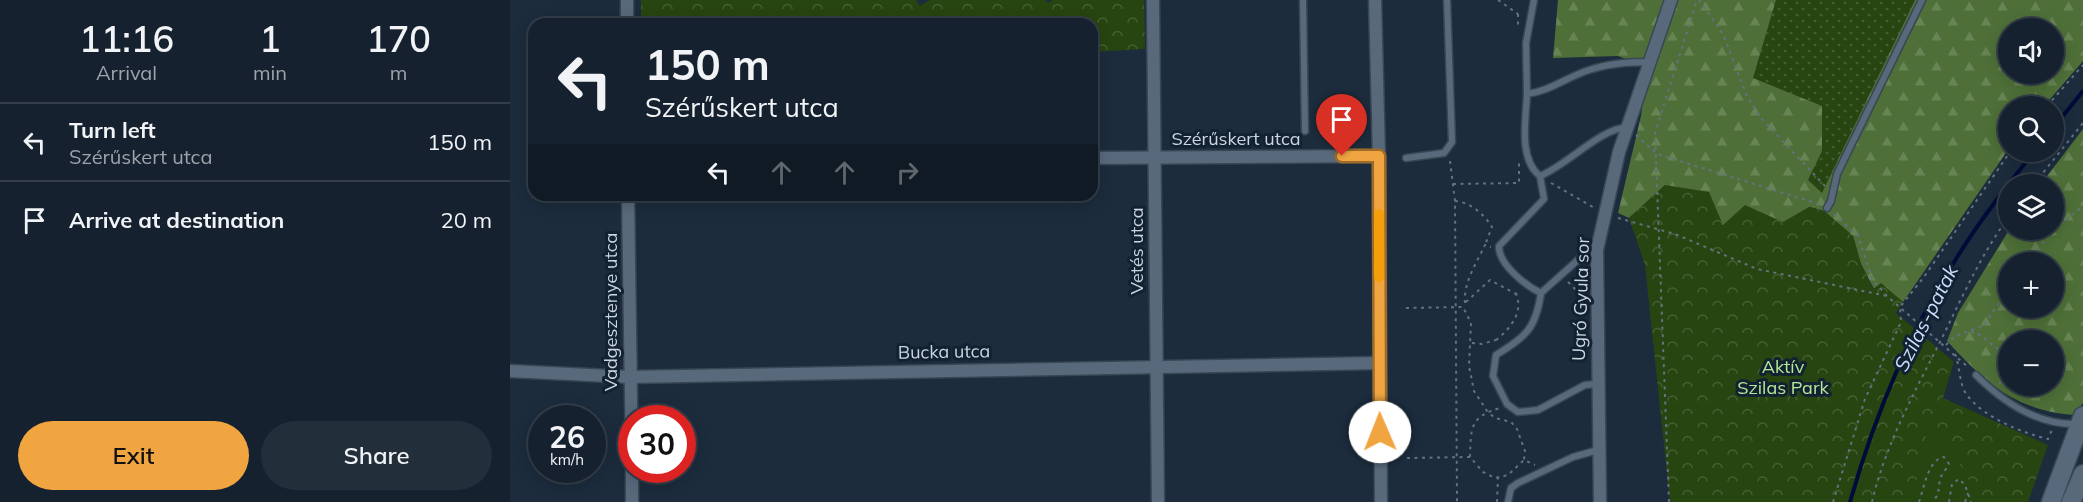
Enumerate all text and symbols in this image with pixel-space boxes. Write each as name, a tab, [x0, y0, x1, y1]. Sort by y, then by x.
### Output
text: 11:16	[79, 16, 174, 61]
text: 1	[259, 16, 281, 61]
text: 170	[366, 16, 431, 61]
map controls	[1998, 18, 2064, 396]
button: sound	[1998, 18, 2064, 84]
text: 150 m	[645, 38, 770, 91]
icon: left	[546, 42, 624, 120]
text: Arrival	[96, 60, 157, 85]
text: min	[253, 60, 287, 85]
text: m	[390, 60, 407, 85]
text: Szérűskert utca	[645, 90, 839, 124]
pin	[1316, 94, 1367, 156]
button: search	[1998, 96, 2064, 162]
icon: arrive	[1325, 103, 1358, 136]
text: Turn left	[69, 116, 156, 144]
icon: left	[18, 126, 51, 159]
street label: Szérűskert utca	[1171, 127, 1301, 150]
text: 150 m	[427, 128, 492, 156]
text: Szérűskert utca	[69, 144, 212, 169]
icon: left	[702, 156, 735, 189]
icon: ahead	[765, 156, 798, 189]
icon: ahead	[828, 156, 861, 189]
icon: right	[891, 156, 924, 189]
button: layers	[1998, 174, 2064, 240]
icon: arrive	[18, 204, 51, 237]
text: Arrive at destination	[69, 206, 284, 234]
text: 20 m	[441, 206, 492, 234]
street label: Vetés utca	[1125, 207, 1148, 295]
street label: Vadgesztenye utca	[599, 233, 622, 391]
street label: Ugró Gyula sor	[1567, 236, 1594, 361]
button: +	[1998, 252, 2064, 318]
water label: Szilas-patak	[1888, 260, 1963, 375]
button: −	[1998, 330, 2064, 396]
street label: Bucka utca	[898, 339, 990, 364]
park label: Aktív Szilas Park	[1737, 355, 1829, 399]
position arrow	[1348, 400, 1412, 464]
speed limit sign: 30	[618, 405, 696, 483]
text: 26	[549, 418, 585, 456]
button: Exit	[18, 421, 249, 490]
button: Share	[261, 421, 492, 490]
text: km/h	[550, 450, 584, 469]

